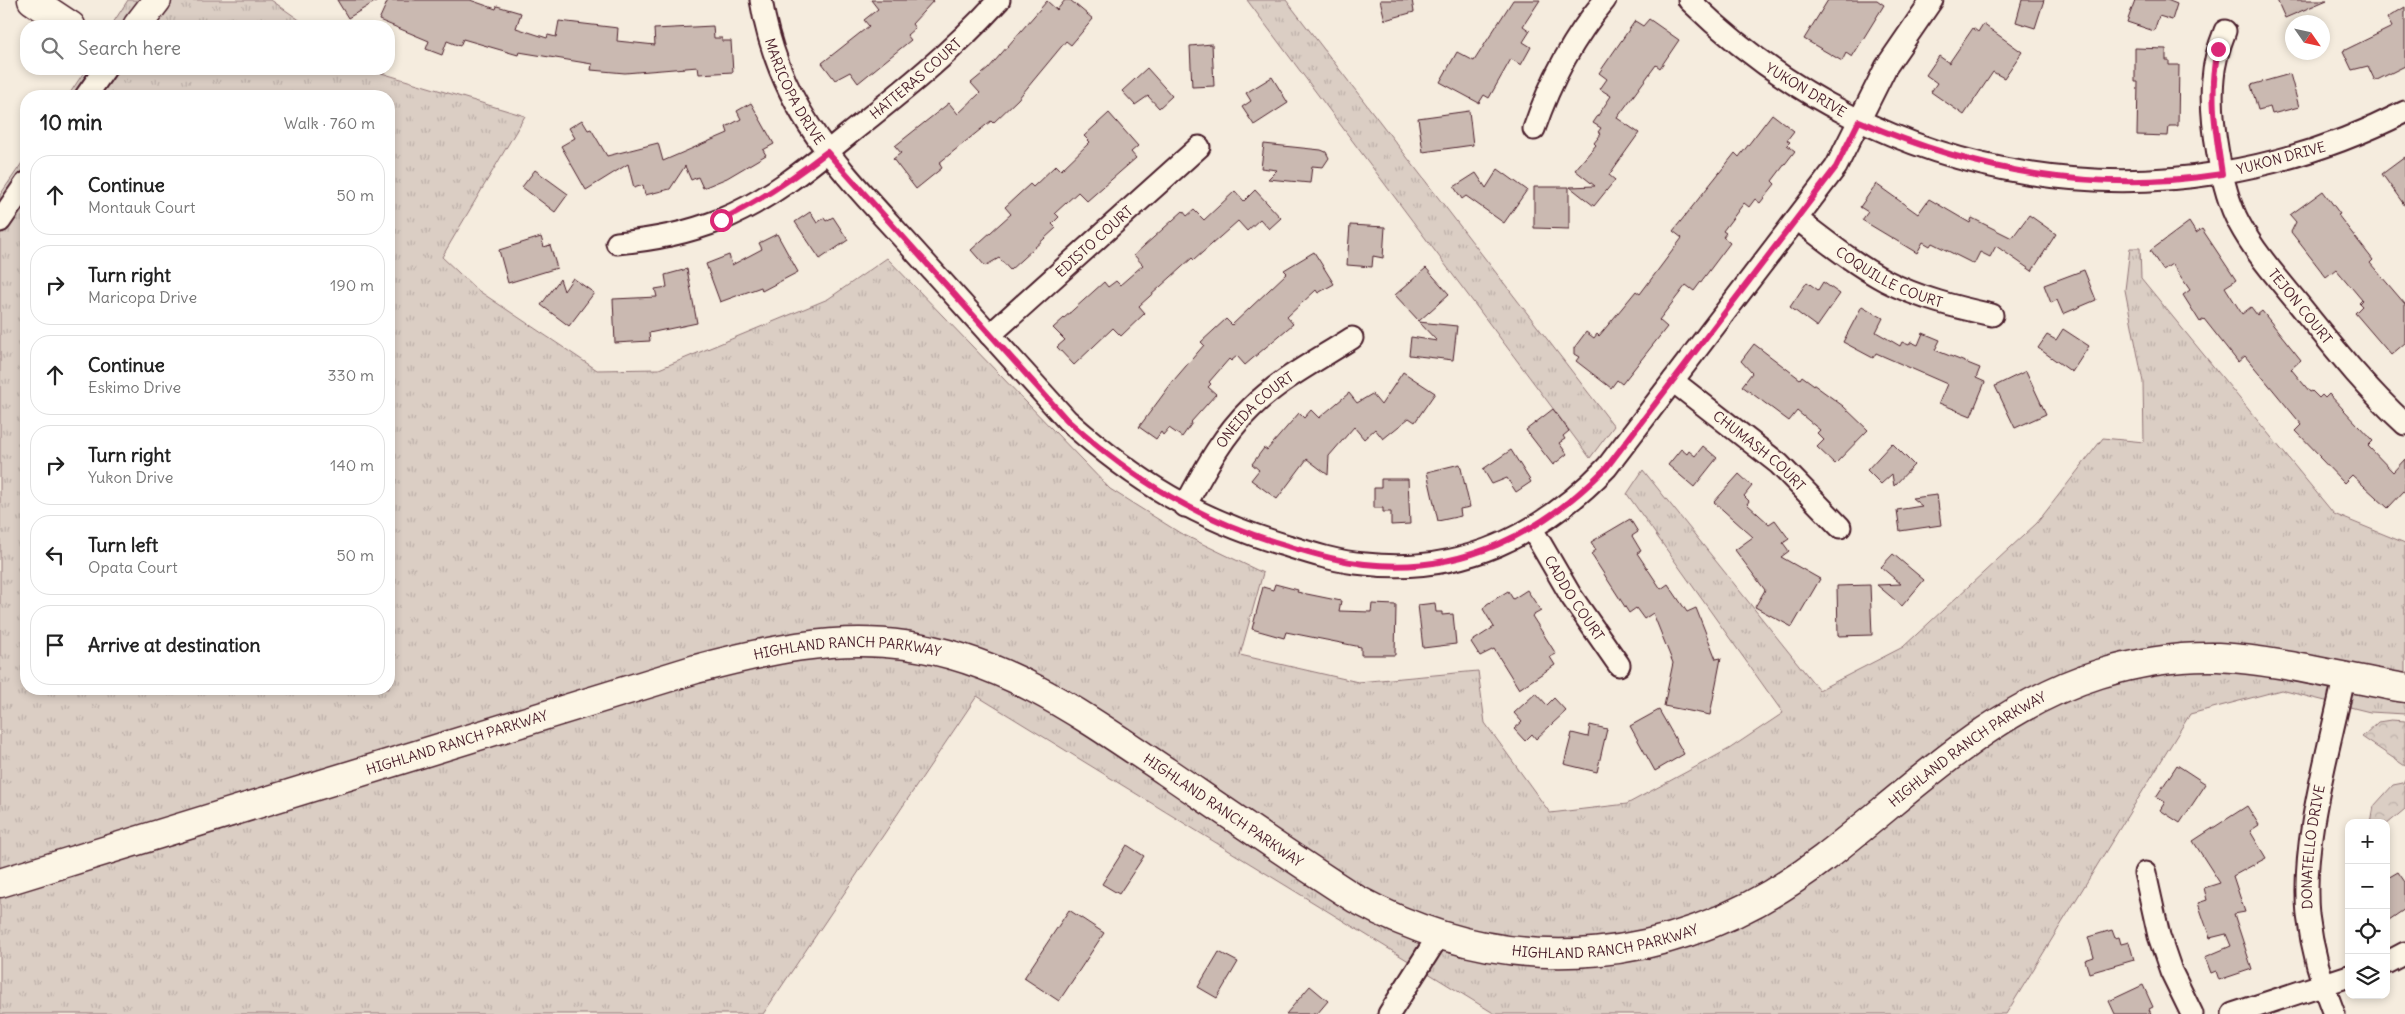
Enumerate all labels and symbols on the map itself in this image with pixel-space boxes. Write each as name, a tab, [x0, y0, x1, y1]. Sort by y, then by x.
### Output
north arrow	[2285, 15, 2330, 60]
street label: HATTERAS COURT	[866, 34, 965, 123]
street label: MARICOPA DRIVE	[761, 36, 829, 148]
route end	[2207, 38, 2230, 61]
street label: YUKON DRIVE	[1762, 59, 1850, 121]
street label: YUKON DRIVE	[2235, 137, 2327, 179]
street label: EDISTO COURT	[1052, 202, 1137, 281]
route start	[710, 209, 733, 232]
street label: COQUILLE COURT	[1832, 243, 1945, 311]
street label: TEJON COURT	[2264, 265, 2336, 348]
street label: ONEIDA COURT	[1212, 368, 1297, 452]
street label: CHUMASH COURT	[1709, 407, 1809, 495]
street label: CADDO COURT	[1540, 552, 1608, 644]
street label: HIGHLAND RANCH PARKWAY	[752, 633, 943, 664]
street label: HIGHLAND RANCH PARKWAY	[1885, 688, 2049, 811]
street label: HIGHLAND RANCH PARKWAY	[364, 706, 550, 779]
street label: HIGHLAND RANCH PARKWAY	[1140, 750, 1307, 871]
street label: DONATELLO DRIVE	[2298, 783, 2329, 910]
street label: HIGHLAND RANCH PARKWAY	[1511, 920, 1701, 962]

